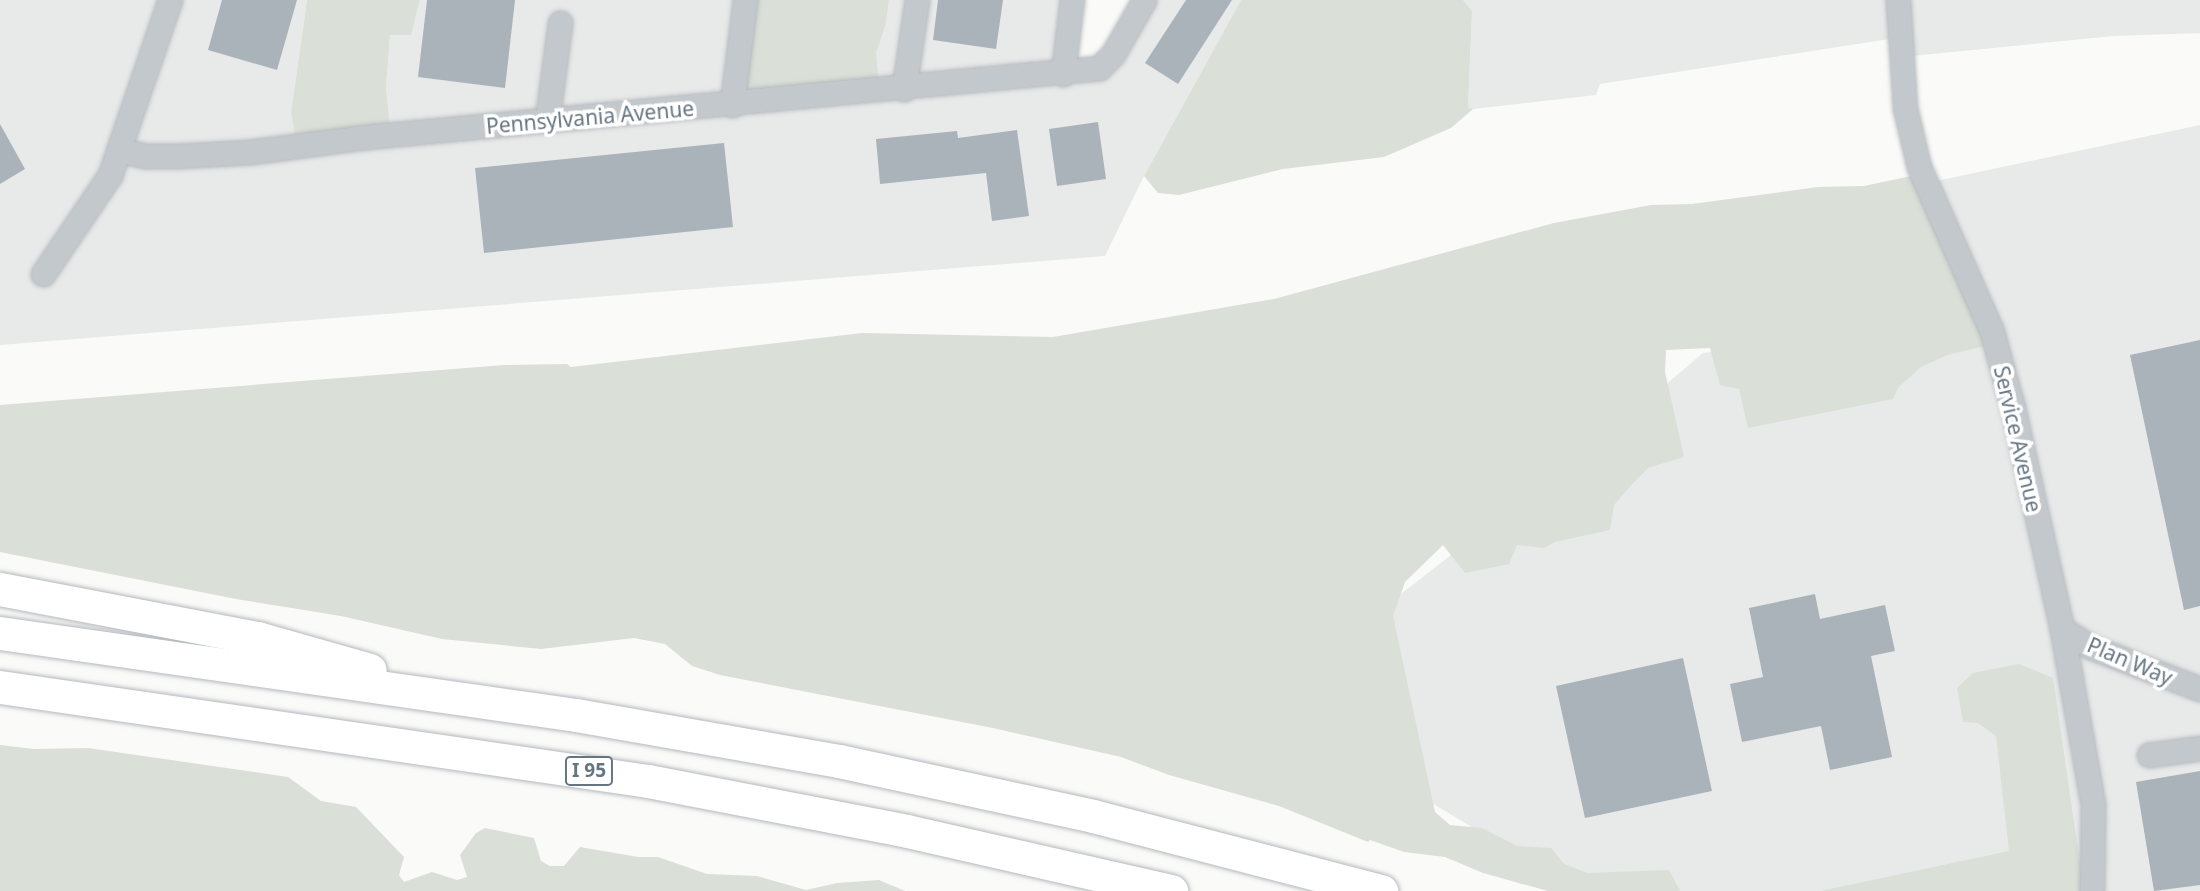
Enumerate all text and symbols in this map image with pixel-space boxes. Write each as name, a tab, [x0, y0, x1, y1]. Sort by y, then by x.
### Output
street label: Pennsylvania Avenue	[485, 95, 695, 139]
street label: Service Avenue	[1989, 363, 2047, 515]
street label: Plan Way	[2084, 632, 2176, 690]
road number: I 95	[564, 756, 614, 786]

